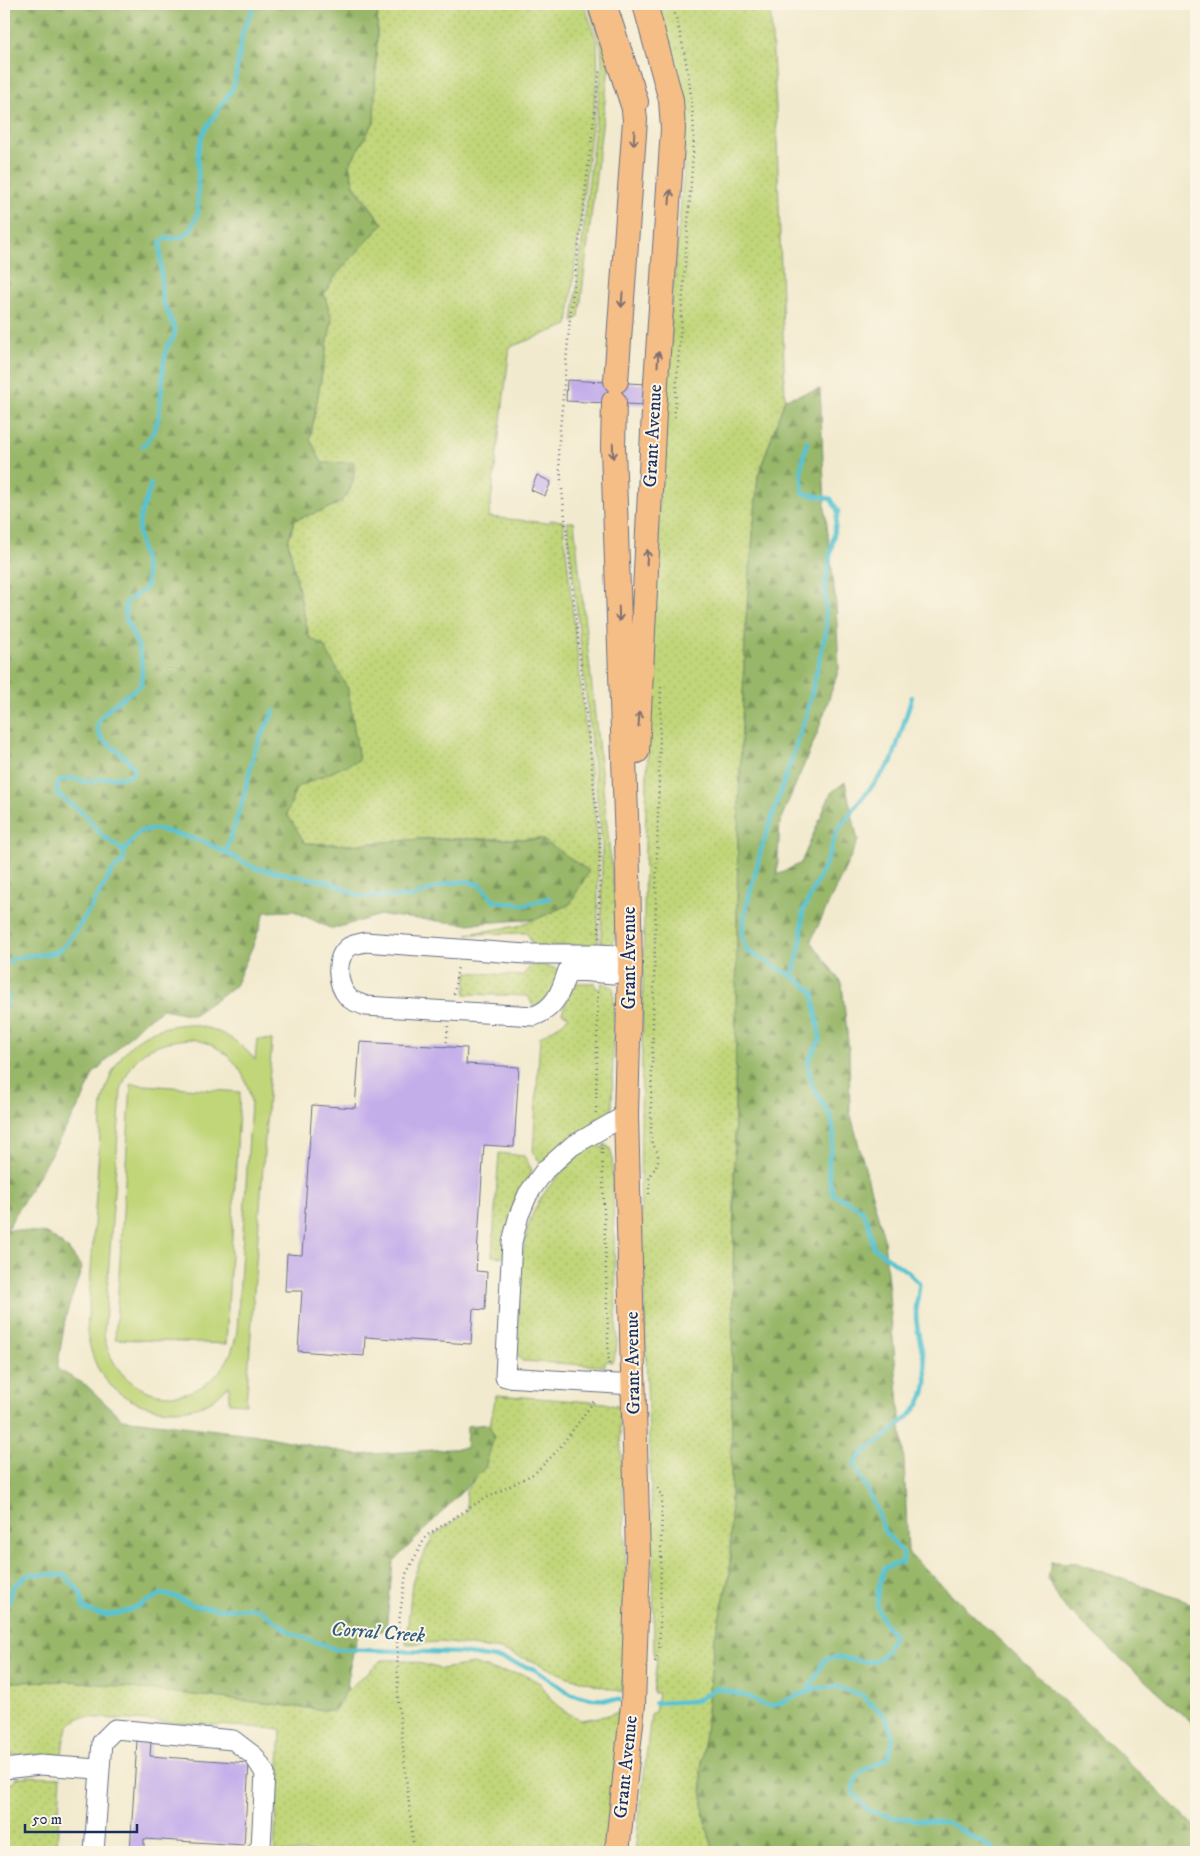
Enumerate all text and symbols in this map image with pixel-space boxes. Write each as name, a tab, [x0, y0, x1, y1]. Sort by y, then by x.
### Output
one-way arrow	[629, 130, 638, 146]
one-way arrow	[665, 190, 674, 206]
one-way arrow	[617, 292, 627, 308]
one-way arrow	[653, 352, 662, 368]
street label: Grant Avenue	[639, 384, 667, 488]
one-way arrow	[608, 442, 618, 459]
one-way arrow	[643, 549, 652, 565]
one-way arrow	[614, 605, 623, 621]
one-way arrow	[635, 711, 644, 727]
street label: Grant Avenue	[618, 906, 641, 1010]
street label: Grant Avenue	[621, 1311, 645, 1415]
water label: Corral Creek	[330, 1617, 427, 1649]
street label: Grant Avenue	[609, 1714, 643, 1820]
scale bar	[25, 1801, 138, 1833]
text: 50 m	[32, 1810, 62, 1829]

